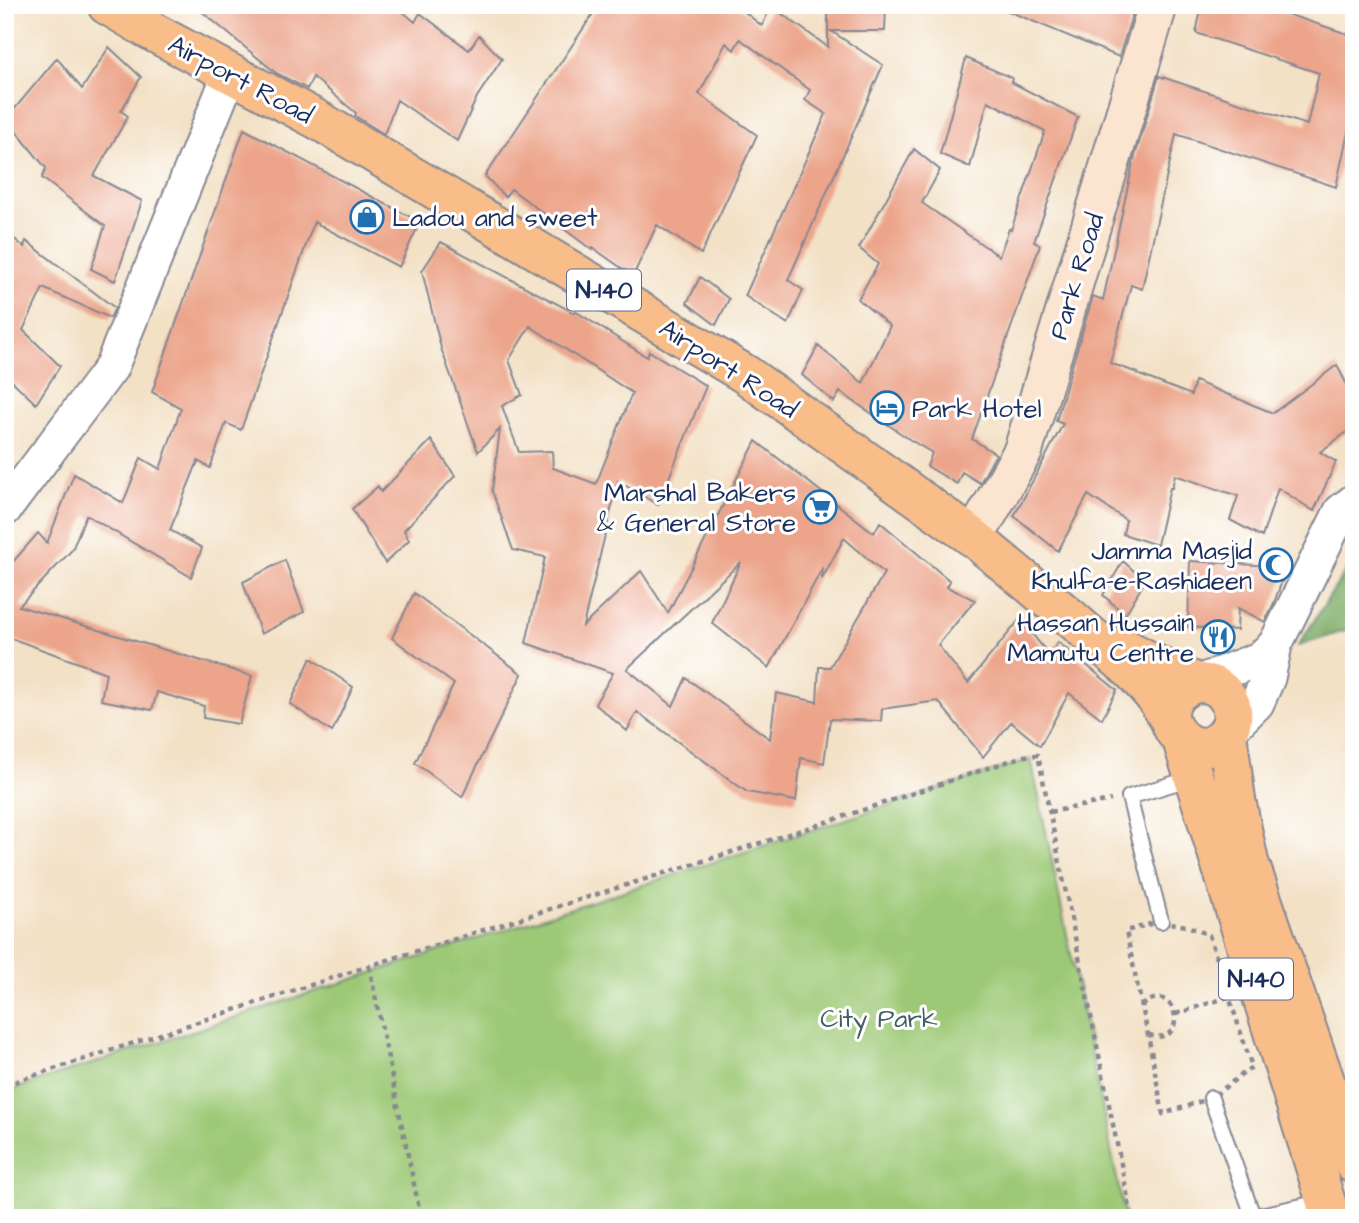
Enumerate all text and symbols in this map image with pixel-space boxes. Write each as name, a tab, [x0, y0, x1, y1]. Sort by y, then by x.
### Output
street label: Airport Road	[162, 27, 319, 133]
shop icon: Ladou and sweet	[348, 198, 386, 236]
place label: Ladou and sweet	[392, 200, 598, 236]
street label: Park Road	[1041, 209, 1113, 344]
road number: N-140	[567, 270, 641, 310]
street label: Airport Road	[652, 310, 805, 427]
hotel icon: Park Hotel	[868, 389, 906, 427]
place label: Park Hotel	[912, 391, 1042, 427]
place label: Marshal Bakers & General Store	[597, 475, 796, 541]
supermarket icon: Marshal Bakers & General Store	[801, 488, 839, 526]
place label: Jamma Masjid Khulfa-e-Rashideen	[1031, 533, 1252, 599]
mosque icon: Jamma Masjid Khulfa-e-Rashideen	[1257, 546, 1295, 584]
place label: Hassan Hussain Mamutu Centre	[1007, 605, 1194, 671]
restaurant icon: Hassan Hussain Mamutu Centre	[1199, 618, 1237, 656]
road number: N-140	[1219, 959, 1293, 1000]
park label: City Park	[820, 1001, 938, 1039]

